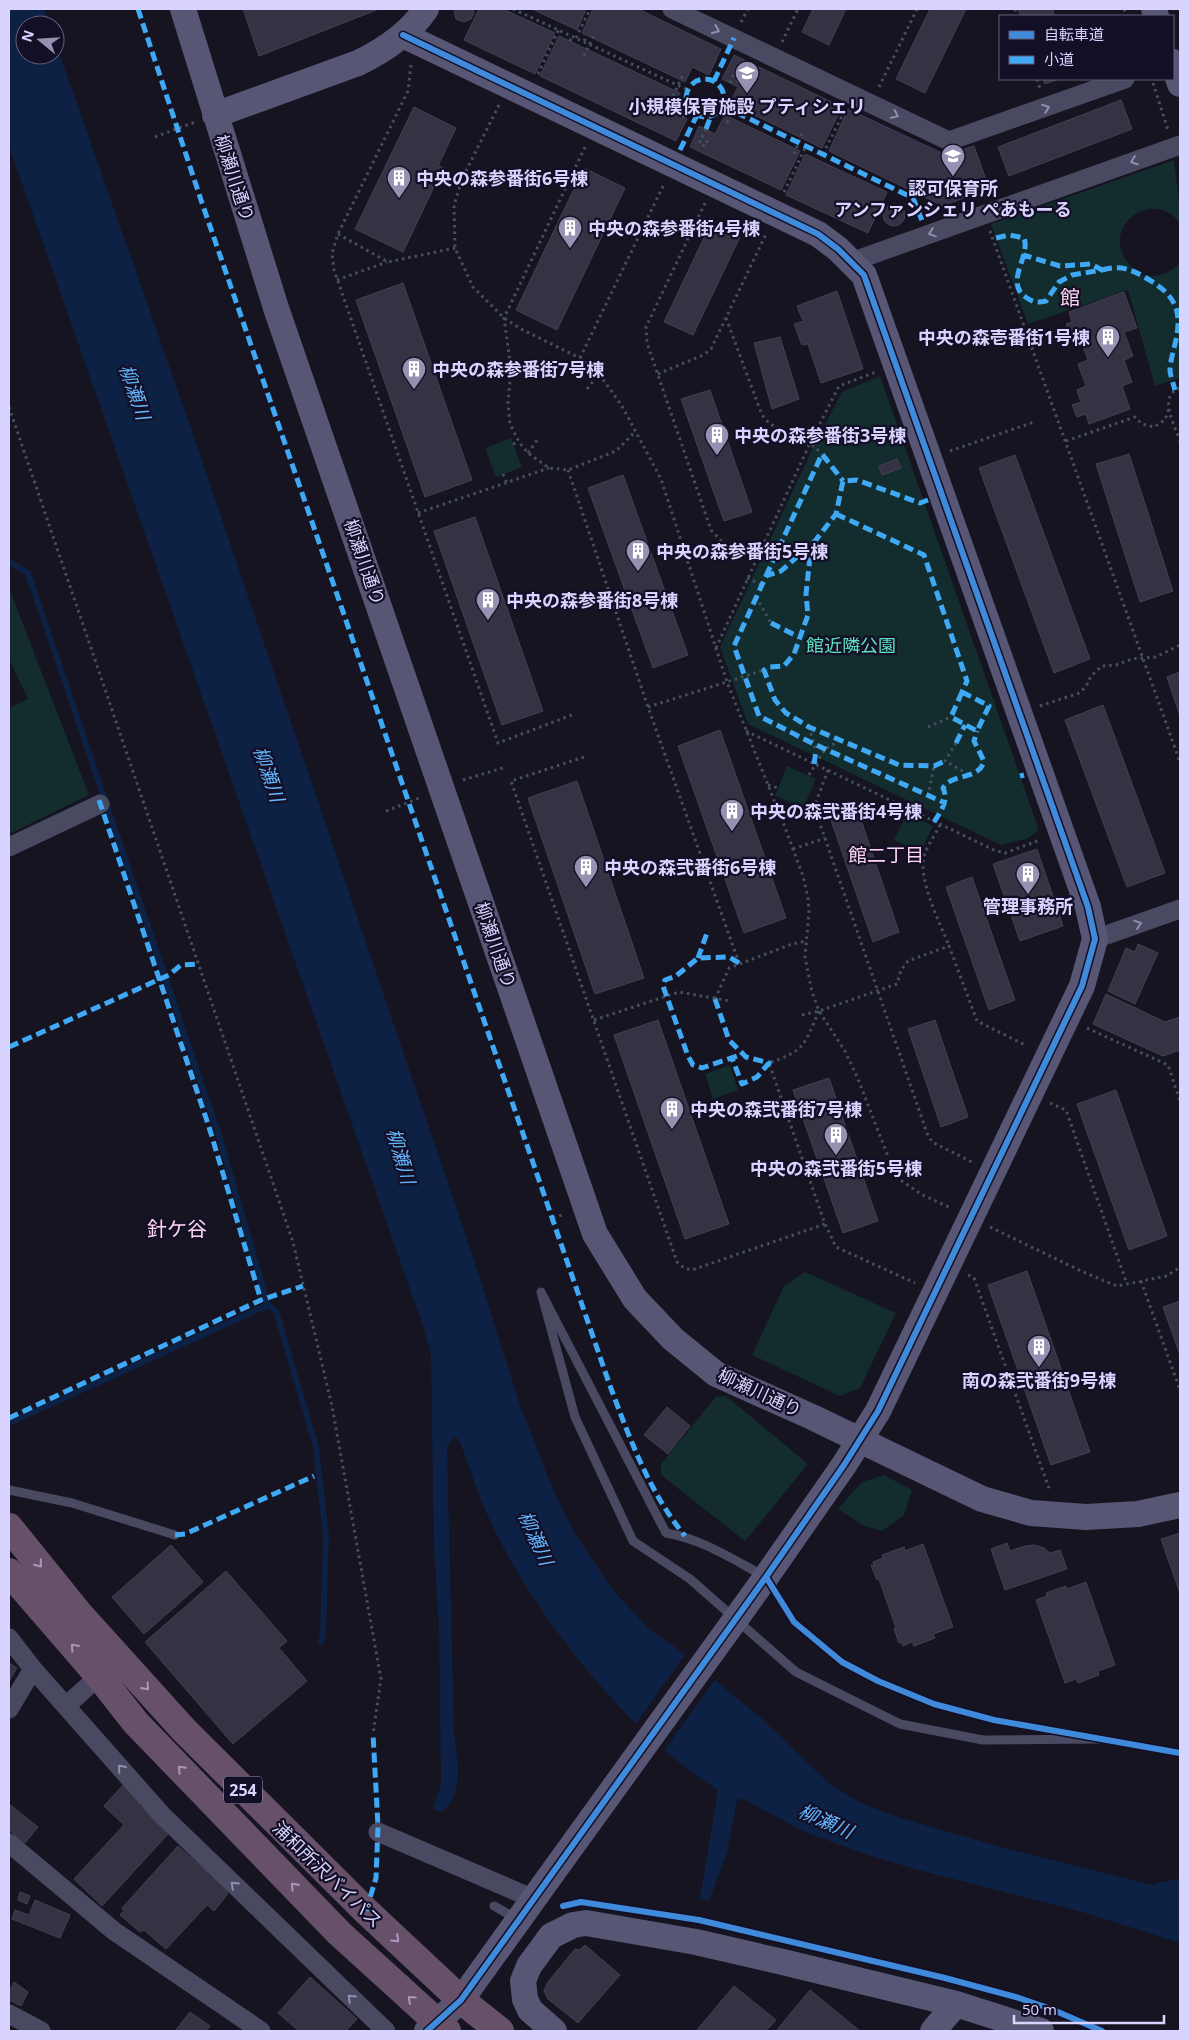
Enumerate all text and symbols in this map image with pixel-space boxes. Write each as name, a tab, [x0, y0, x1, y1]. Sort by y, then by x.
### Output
north arrow	[15, 15, 65, 65]
legend	[999, 15, 1174, 80]
one-way arrow	[711, 23, 720, 34]
text: 自転車道	[1044, 24, 1104, 44]
text: N	[16, 27, 38, 44]
text: 小道	[1044, 49, 1074, 69]
school or university icon: 小規模保育施設 プティシェリ	[734, 60, 760, 94]
place label: 小規模保育施設 プティシェリ	[628, 94, 866, 118]
one-way arrow	[1041, 104, 1049, 114]
one-way arrow	[889, 109, 898, 119]
street label: 柳瀬川通り	[210, 131, 260, 225]
school or university icon: 認可保育所 アンファンシェリ ぺあもーる	[940, 143, 966, 177]
one-way arrow	[1131, 155, 1139, 165]
building icon: 中央の森参番街6号棟	[386, 165, 412, 199]
place label: 中央の森参番街6号棟	[416, 166, 588, 190]
place label: 認可保育所 アンファンシェリ ぺあもーる	[834, 176, 1072, 221]
building icon: 中央の森参番街4号棟	[557, 215, 583, 249]
place label: 中央の森参番街4号棟	[588, 216, 760, 240]
one-way arrow	[928, 227, 936, 237]
district label: 館	[1060, 284, 1080, 311]
building icon: 中央の森壱番街1号棟	[1095, 324, 1121, 358]
place label: 中央の森壱番街1号棟	[918, 325, 1090, 349]
building icon: 中央の森参番街7号棟	[401, 356, 427, 390]
place label: 中央の森参番街7号棟	[432, 357, 604, 381]
water label: 柳瀬川	[113, 361, 157, 425]
building icon: 中央の森参番街3号棟	[704, 422, 730, 456]
place label: 中央の森参番街3号棟	[734, 423, 906, 447]
street label: 柳瀬川通り	[339, 516, 391, 608]
building icon: 中央の森参番街5号棟	[625, 538, 651, 572]
place label: 中央の森参番街5号棟	[656, 539, 828, 563]
building icon: 中央の森参番街8号棟	[475, 587, 501, 621]
place label: 中央の森参番街8号棟	[506, 588, 678, 612]
park label: 館近隣公園	[806, 633, 896, 657]
water label: 柳瀬川	[247, 743, 291, 807]
building icon: 中央の森弐番街4号棟	[719, 798, 745, 832]
place label: 中央の森弐番街4号棟	[750, 799, 922, 823]
district label: 館二丁目	[848, 842, 924, 868]
building icon: 中央の森弐番街6号棟	[573, 854, 599, 888]
place label: 中央の森弐番街6号棟	[604, 855, 776, 879]
building icon: 管理事務所	[1015, 861, 1041, 895]
place label: 管理事務所	[983, 894, 1073, 918]
street label: 柳瀬川通り	[470, 899, 522, 991]
one-way arrow	[1133, 919, 1141, 929]
building icon: 中央の森弐番街7号棟	[659, 1096, 685, 1130]
place label: 中央の森弐番街7号棟	[690, 1097, 862, 1121]
building icon: 中央の森弐番街5号棟	[823, 1122, 849, 1156]
water label: 柳瀬川	[381, 1125, 422, 1189]
place label: 中央の森弐番街5号棟	[750, 1156, 922, 1180]
district label: 針ケ谷	[147, 1215, 207, 1242]
building icon: 南の森弐番街9号棟	[1026, 1334, 1052, 1368]
street label: 柳瀬川通り	[714, 1362, 806, 1422]
place label: 南の森弐番街9号棟	[962, 1368, 1116, 1392]
water label: 柳瀬川	[513, 1507, 560, 1571]
one-way arrow	[34, 1559, 43, 1568]
one-way arrow	[71, 1644, 80, 1653]
one-way arrow	[140, 1682, 149, 1691]
one-way arrow	[118, 1765, 127, 1774]
one-way arrow	[178, 1766, 187, 1775]
road number: 254	[224, 1776, 262, 1804]
water label: 柳瀬川	[795, 1798, 859, 1845]
street label: 浦和所沢バイパス	[268, 1815, 388, 1933]
one-way arrow	[231, 1882, 240, 1891]
one-way arrow	[291, 1883, 300, 1892]
one-way arrow	[390, 1933, 399, 1942]
scale bar	[1014, 1992, 1164, 2024]
one-way arrow	[348, 1995, 357, 2004]
one-way arrow	[407, 1996, 416, 2005]
text: 50 m	[1022, 1999, 1057, 2019]

